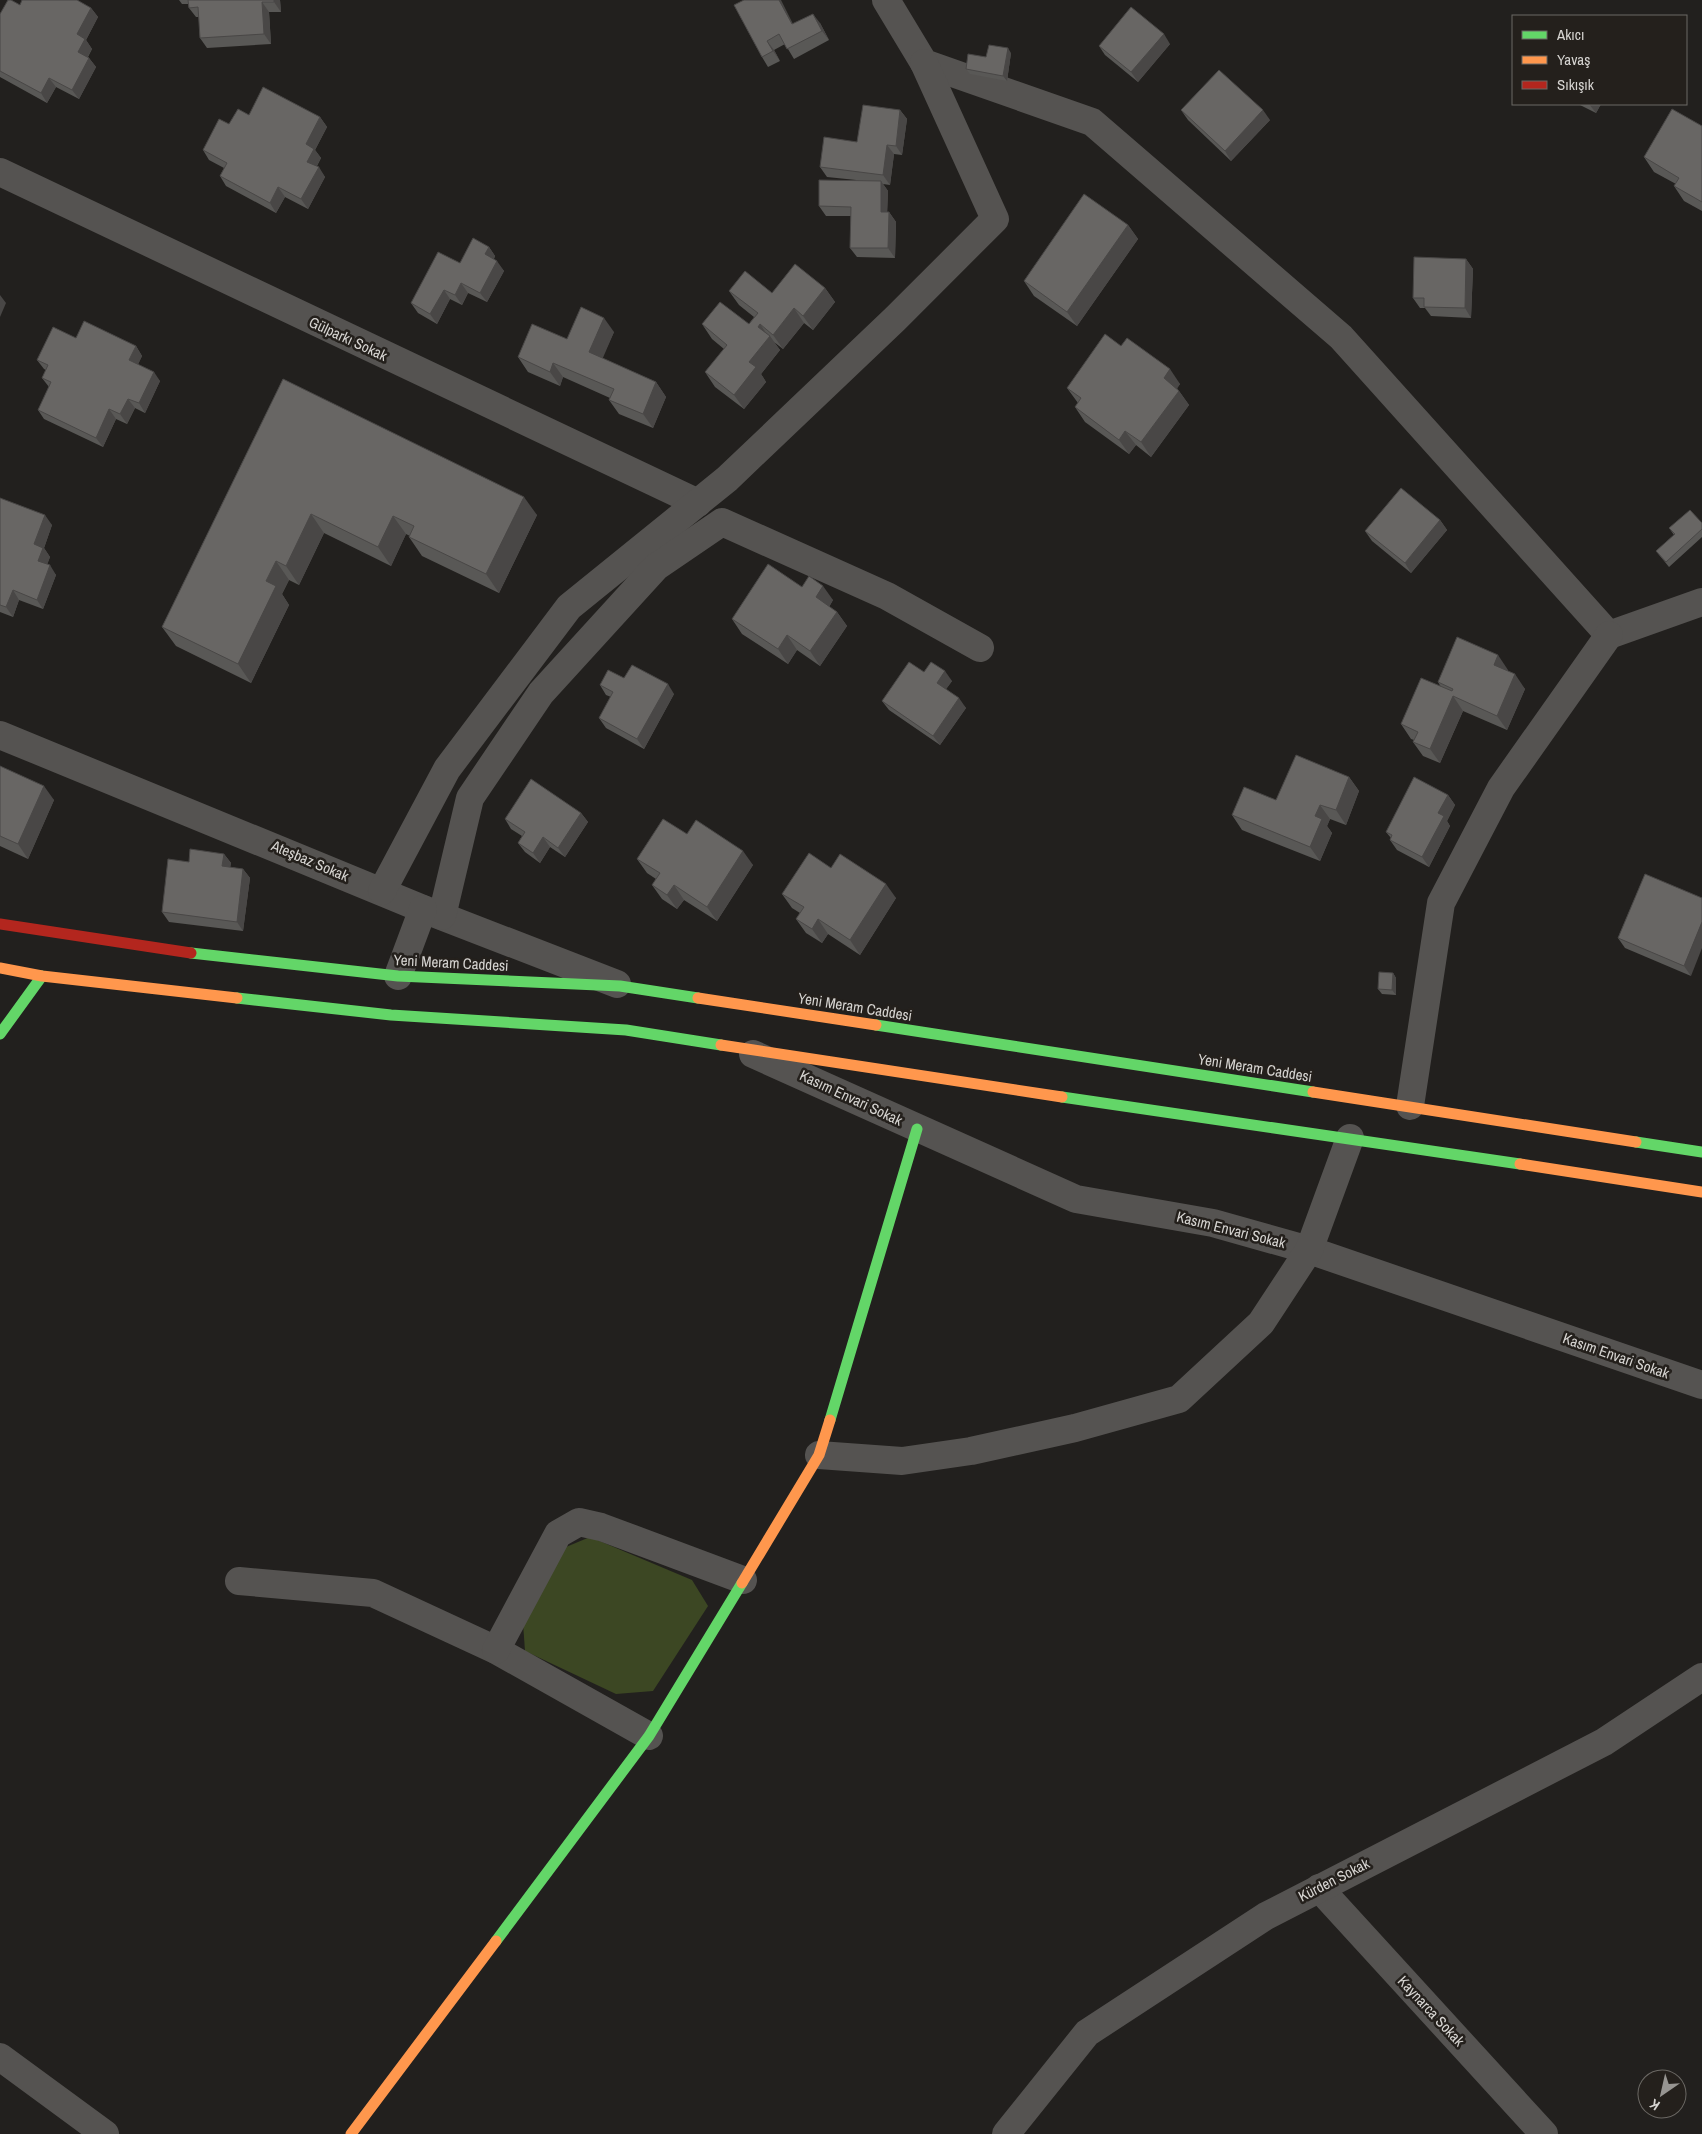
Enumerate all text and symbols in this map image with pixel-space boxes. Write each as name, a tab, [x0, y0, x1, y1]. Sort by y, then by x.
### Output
legend	[1512, 15, 1687, 105]
text: Akıcı	[1556, 24, 1584, 45]
text: Yavaş	[1557, 49, 1590, 70]
text: Sıkışık	[1557, 74, 1595, 95]
street label: Gülparkı Sokak	[306, 311, 392, 366]
street label: Ateşbaz Sokak	[267, 834, 353, 887]
street label: Yeni Meram Caddesi	[393, 949, 509, 976]
street label: Yeni Meram Caddesi	[797, 987, 914, 1026]
street label: Yeni Meram Caddesi	[1197, 1048, 1314, 1087]
street label: Kasım Envari Sokak	[796, 1064, 907, 1131]
street label: Kasım Envari Sokak	[1175, 1206, 1289, 1253]
street label: Kasım Envari Sokak	[1560, 1327, 1673, 1384]
street label: Kürden Sokak	[1295, 1852, 1374, 1906]
street label: Kaynarca Sokak	[1393, 1971, 1470, 2051]
north arrow	[1637, 2069, 1687, 2119]
text: K	[1646, 2095, 1663, 2115]

